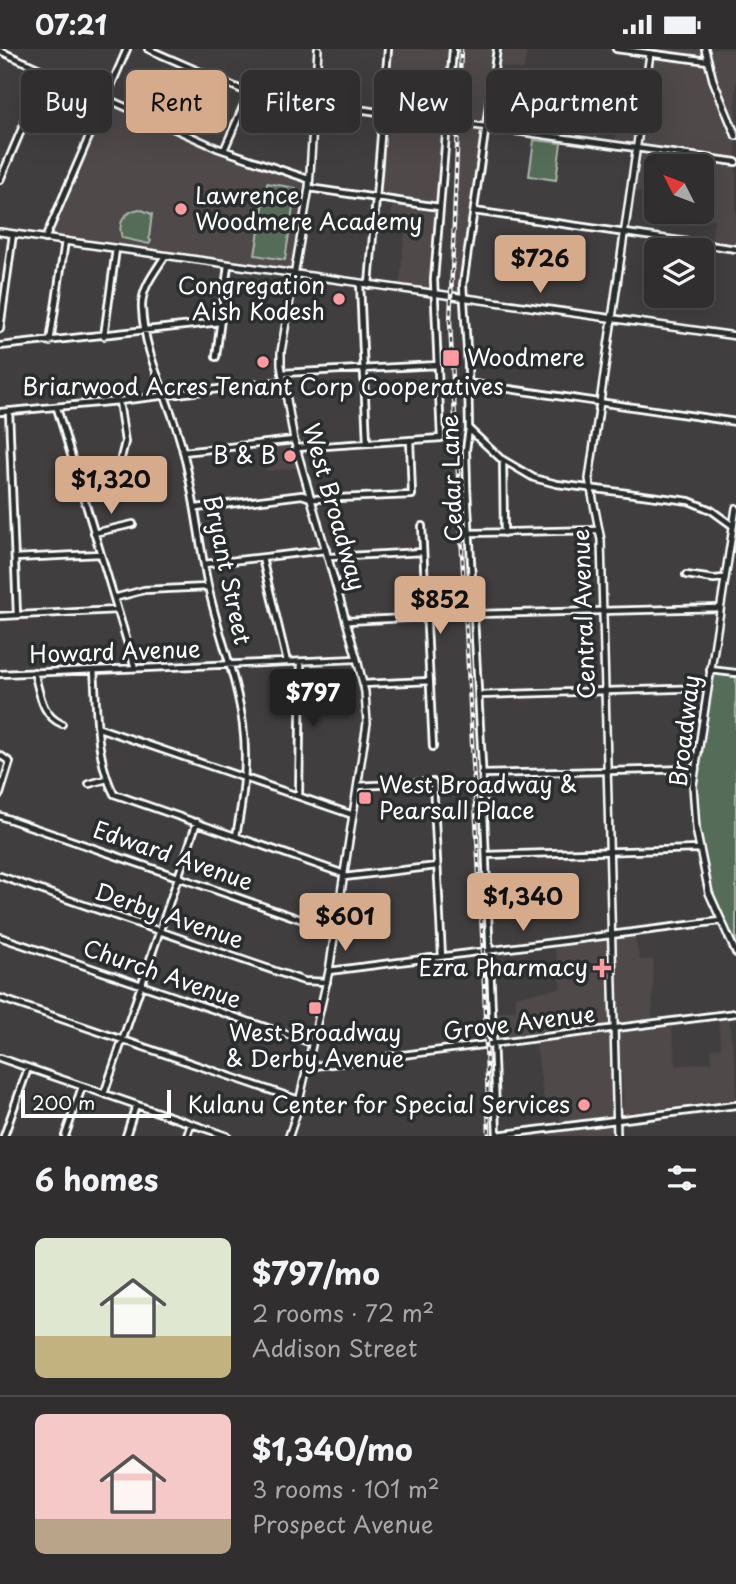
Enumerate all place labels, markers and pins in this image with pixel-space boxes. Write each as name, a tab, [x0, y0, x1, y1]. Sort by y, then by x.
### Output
place label: Lawrence Woodmere Academy	[195, 177, 423, 238]
marker: Lawrence Woodmere Academy	[173, 201, 189, 217]
pin: $726	[499, 236, 581, 295]
place label: Congregation Aish Kodesh	[178, 267, 325, 328]
marker: Congregation Aish Kodesh	[331, 291, 347, 307]
place label: Woodmere	[467, 339, 585, 374]
marker: Woodmere	[441, 348, 461, 368]
marker: Briarwood Acres Tenant Corp Cooperatives	[255, 354, 271, 370]
place label: Briarwood Acres Tenant Corp Cooperatives	[22, 368, 504, 403]
place label: B & B	[213, 437, 276, 472]
marker: B & B	[282, 448, 298, 464]
pin: $1,320	[54, 456, 168, 516]
pin: $852	[399, 577, 481, 636]
pin: $797	[272, 669, 354, 729]
place label: West Broadway & Pearsall Place	[379, 766, 577, 827]
marker: West Broadway & Pearsall Place	[357, 790, 373, 806]
pin: $1,340	[466, 873, 580, 933]
pin: $601	[304, 893, 386, 953]
place label: Ezra Pharmacy	[419, 949, 588, 984]
marker: Ezra Pharmacy	[594, 960, 610, 976]
marker: West Broadway & Derby Avenue	[307, 1000, 323, 1016]
place label: West Broadway & Derby Avenue	[226, 1014, 404, 1075]
place label: Kulanu Center for Special Services	[188, 1086, 570, 1121]
marker: Kulanu Center for Special Services	[576, 1097, 592, 1113]

